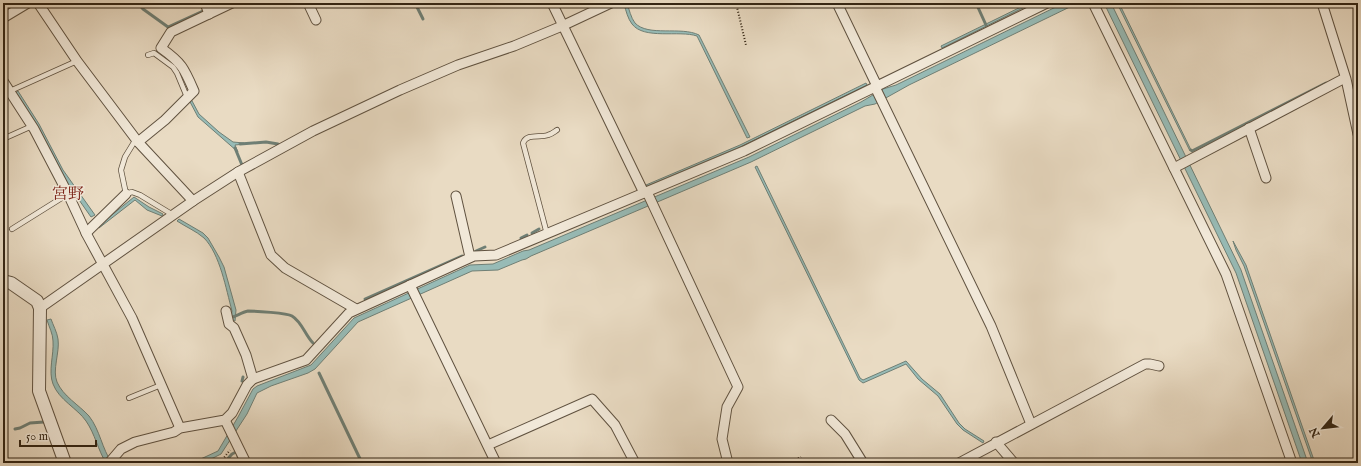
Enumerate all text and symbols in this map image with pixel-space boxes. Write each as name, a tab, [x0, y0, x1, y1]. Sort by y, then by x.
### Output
district label: 宮野	[52, 185, 84, 205]
north arrow	[1303, 408, 1343, 448]
scale bar	[20, 422, 96, 448]
text: N	[1306, 424, 1324, 441]
text: 50 m	[26, 429, 48, 444]

